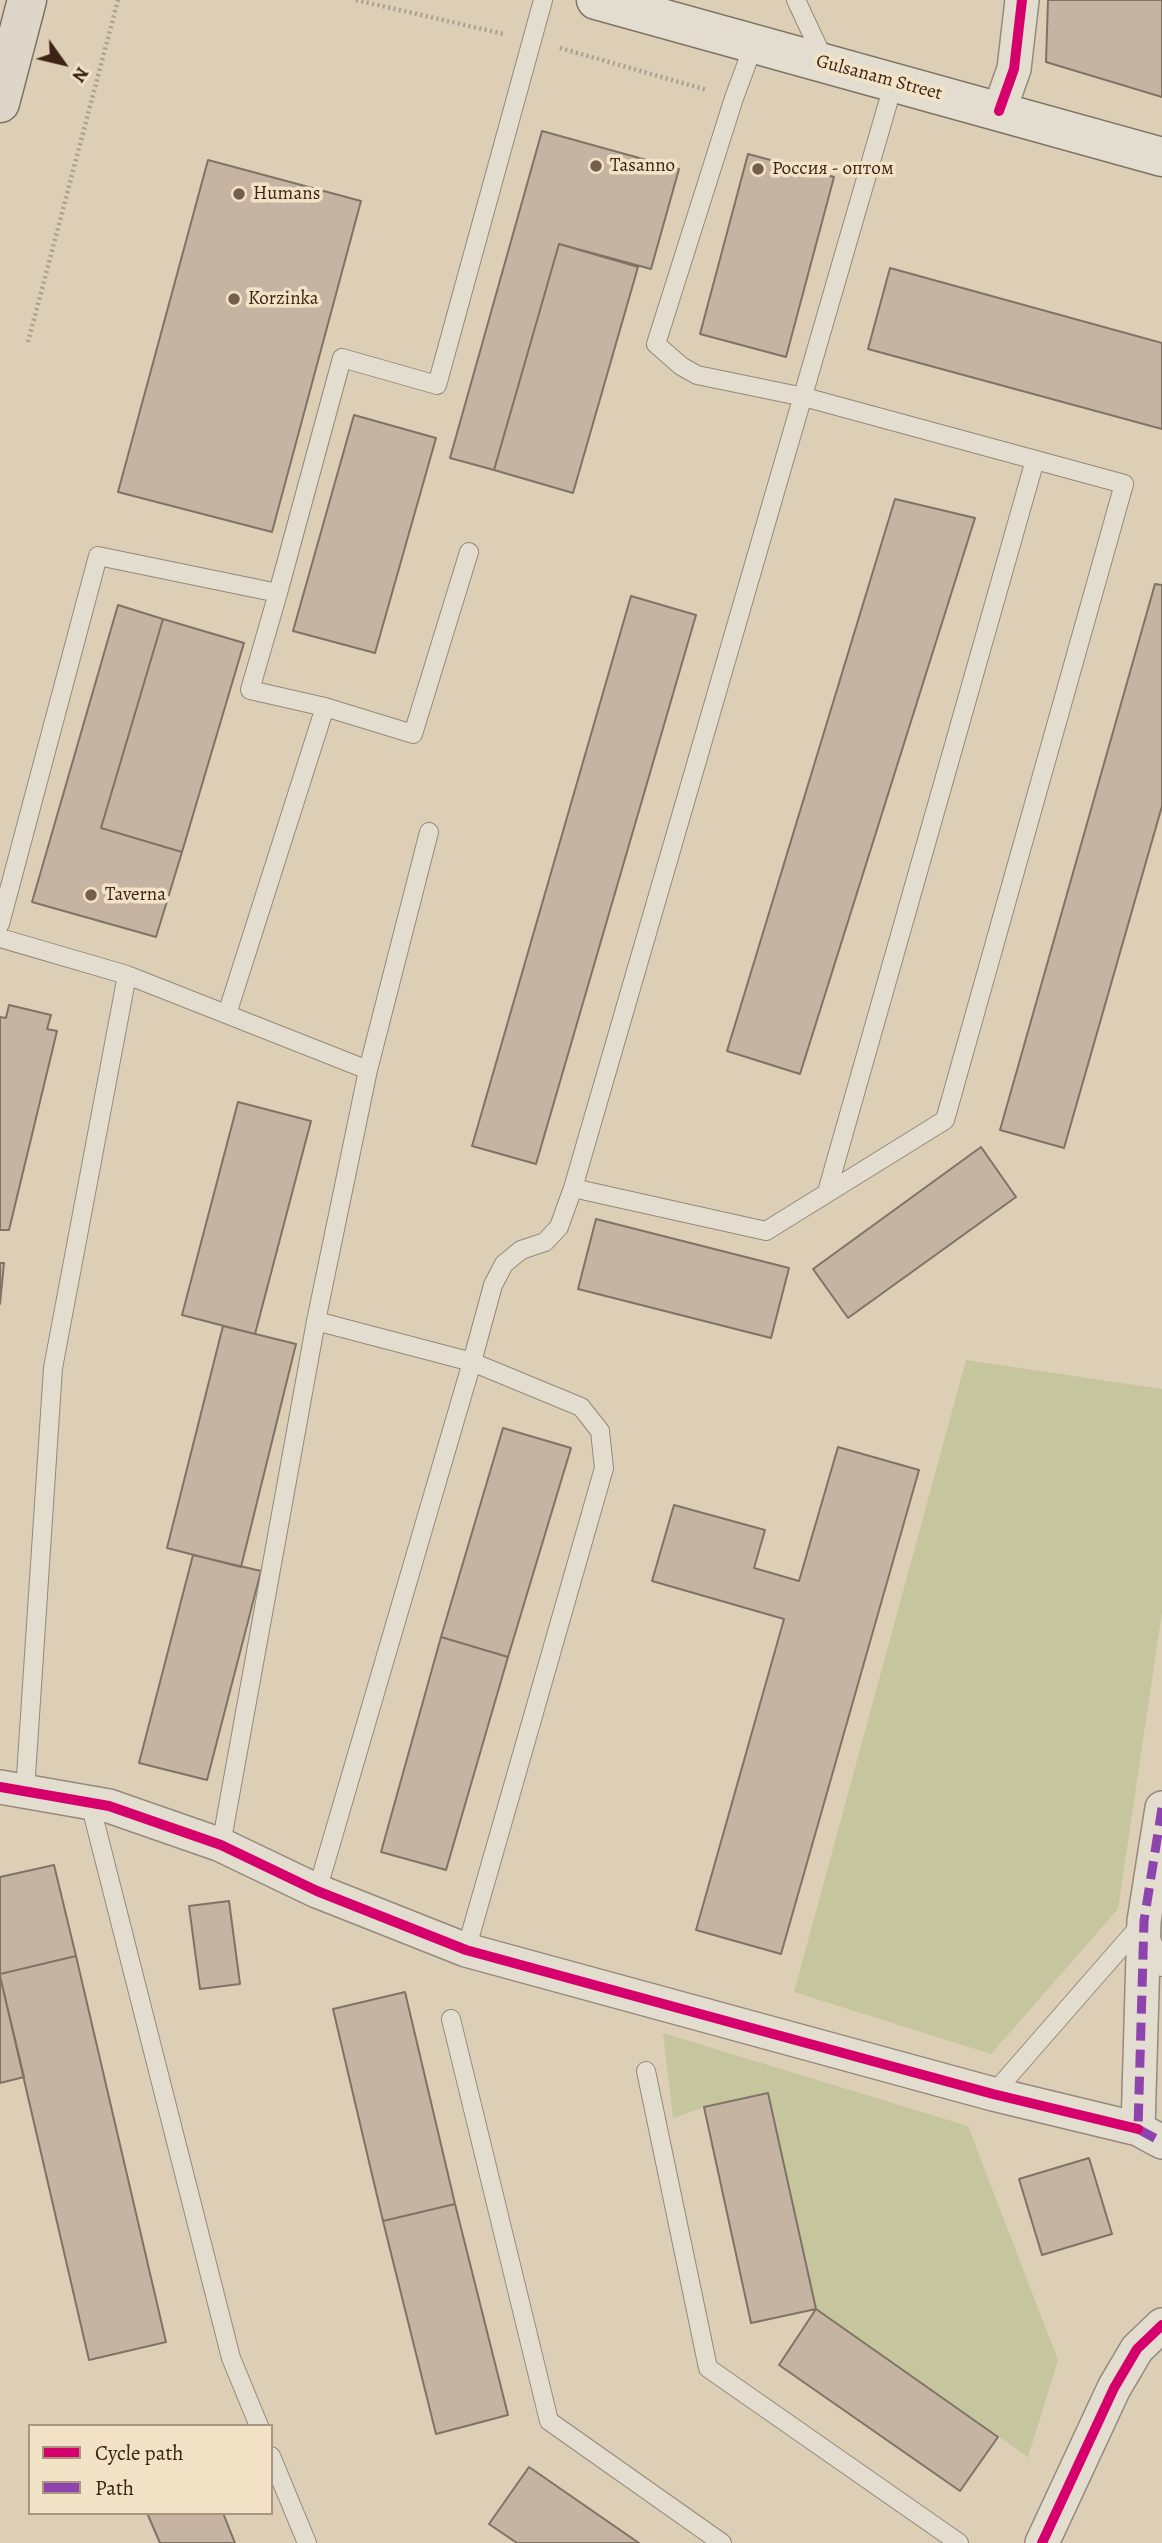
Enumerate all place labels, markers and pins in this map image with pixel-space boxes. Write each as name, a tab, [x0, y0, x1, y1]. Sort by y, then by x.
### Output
place label: Tasanno	[610, 155, 675, 177]
marker: Tasanno	[588, 158, 604, 174]
place label: Россия - оптом	[772, 158, 894, 180]
marker: Россия - оптом	[750, 161, 766, 177]
place label: Humans	[253, 183, 320, 205]
marker: Humans	[231, 186, 247, 202]
place label: Korzinka	[248, 288, 319, 310]
marker: Korzinka	[226, 291, 242, 307]
place label: Taverna	[105, 884, 166, 906]
marker: Taverna	[83, 887, 99, 903]

